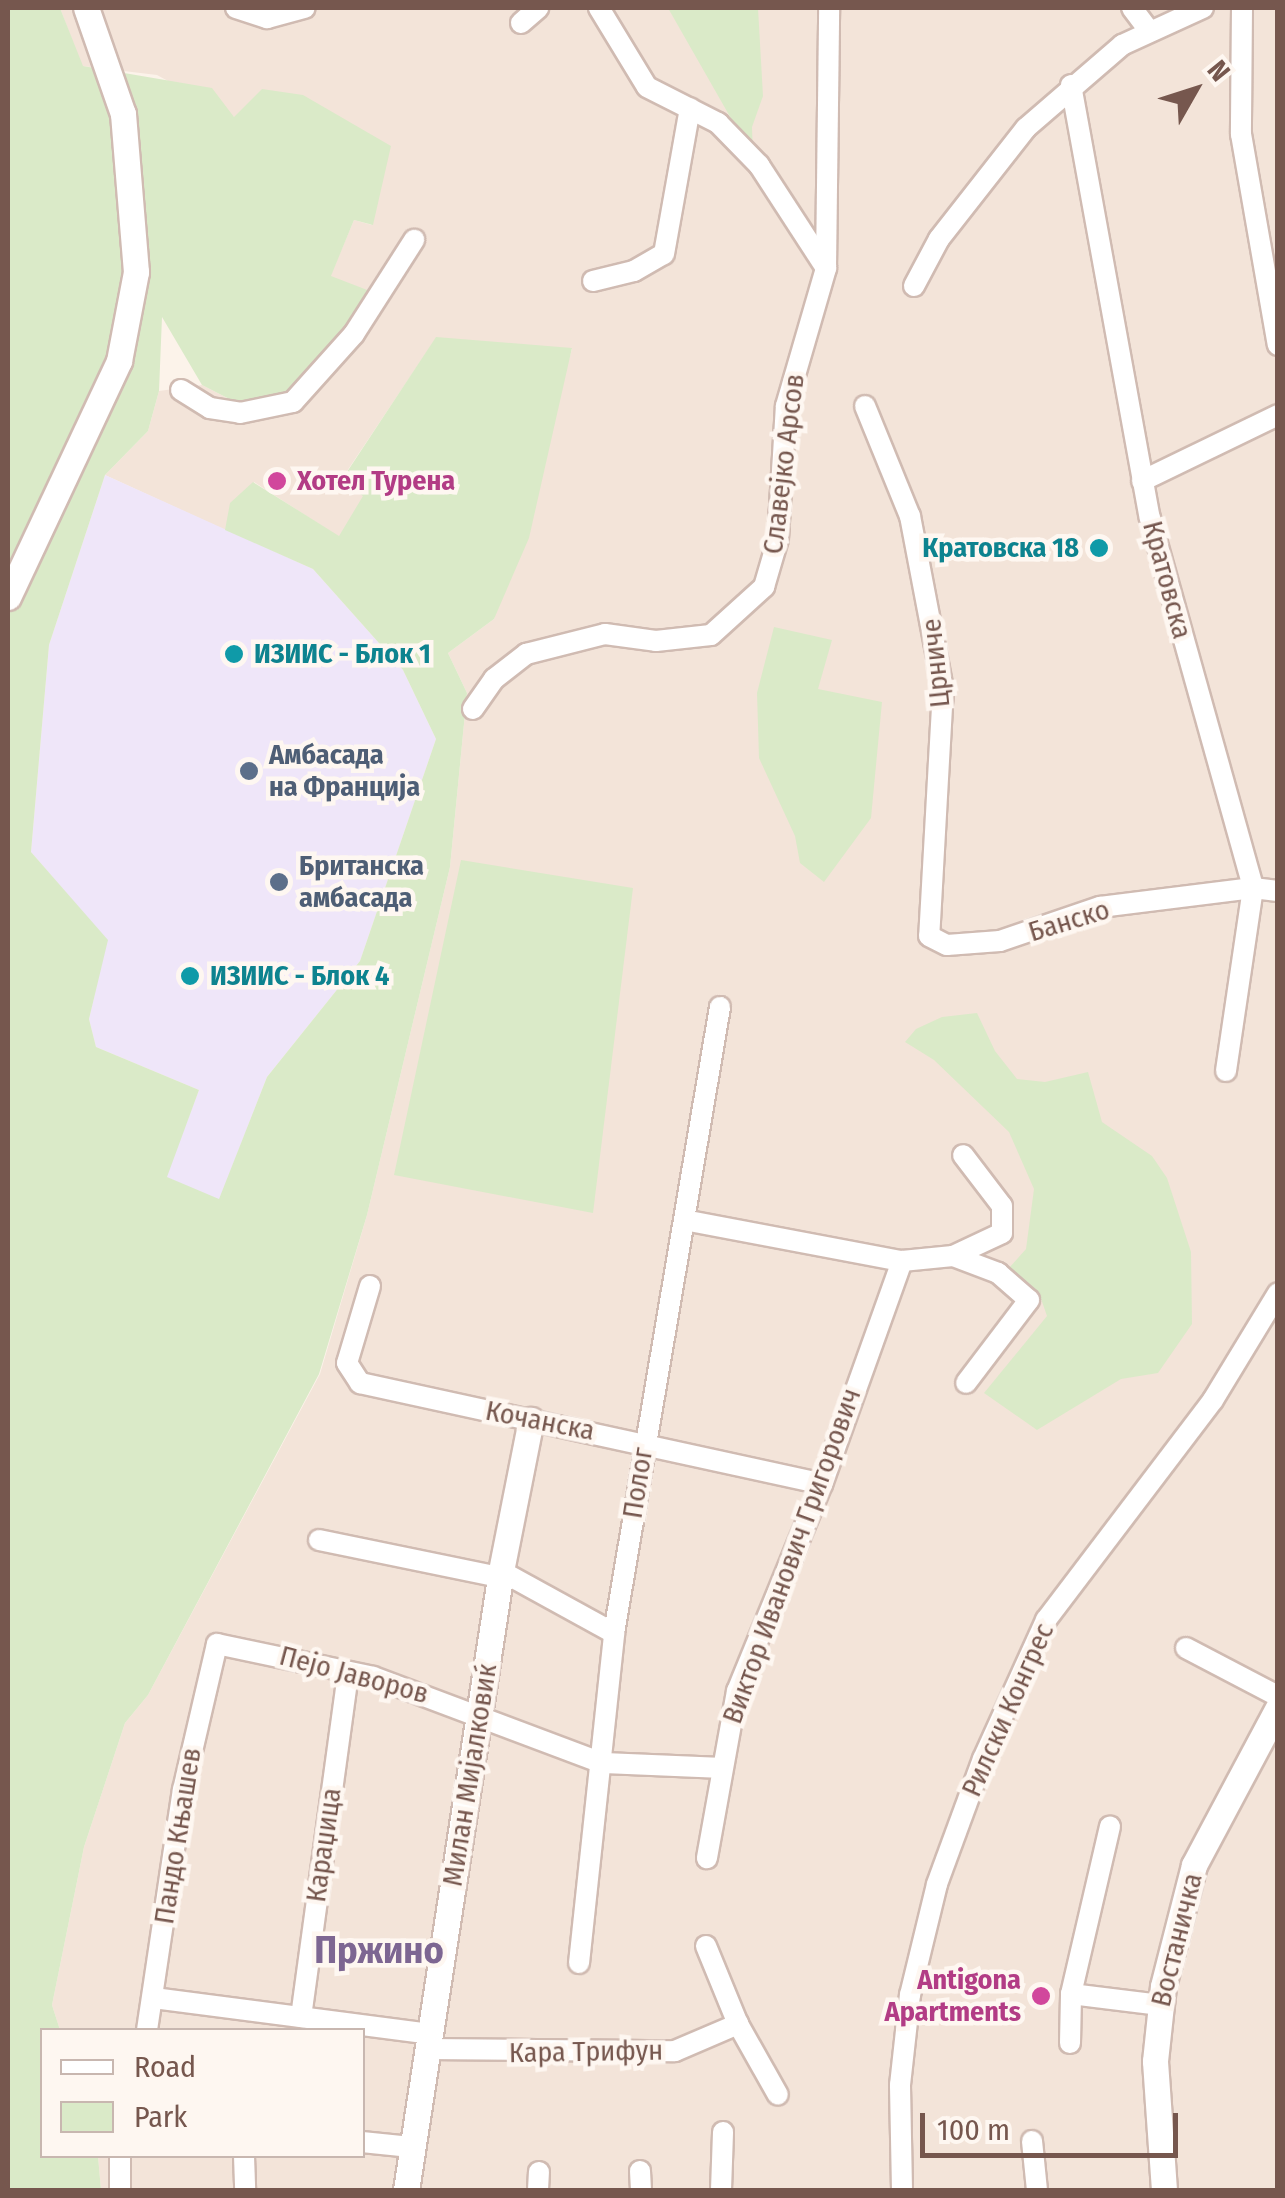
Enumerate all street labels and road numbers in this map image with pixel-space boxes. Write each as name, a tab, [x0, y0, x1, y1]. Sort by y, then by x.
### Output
street label: Славејко Арсов	[756, 372, 812, 556]
street label: Кратовска	[1135, 517, 1199, 643]
street label: Црниче	[915, 617, 957, 709]
street label: Банско	[1024, 893, 1114, 949]
street label: Виктор Иванович Григорович	[716, 1384, 868, 1728]
street label: Кочанска	[483, 1394, 597, 1448]
street label: Полог	[616, 1445, 660, 1521]
street label: Рилски Конгрес	[955, 1618, 1061, 1802]
street label: Пејо Јаворов	[276, 1639, 432, 1711]
street label: Милан Мијалковиќ	[436, 1661, 504, 1889]
street label: Пандо Књашев	[147, 1745, 209, 1927]
street label: Караџица	[299, 1786, 349, 1904]
street label: Востаничка	[1144, 1870, 1210, 2010]
street label: Кара Трифун	[509, 2034, 663, 2070]

